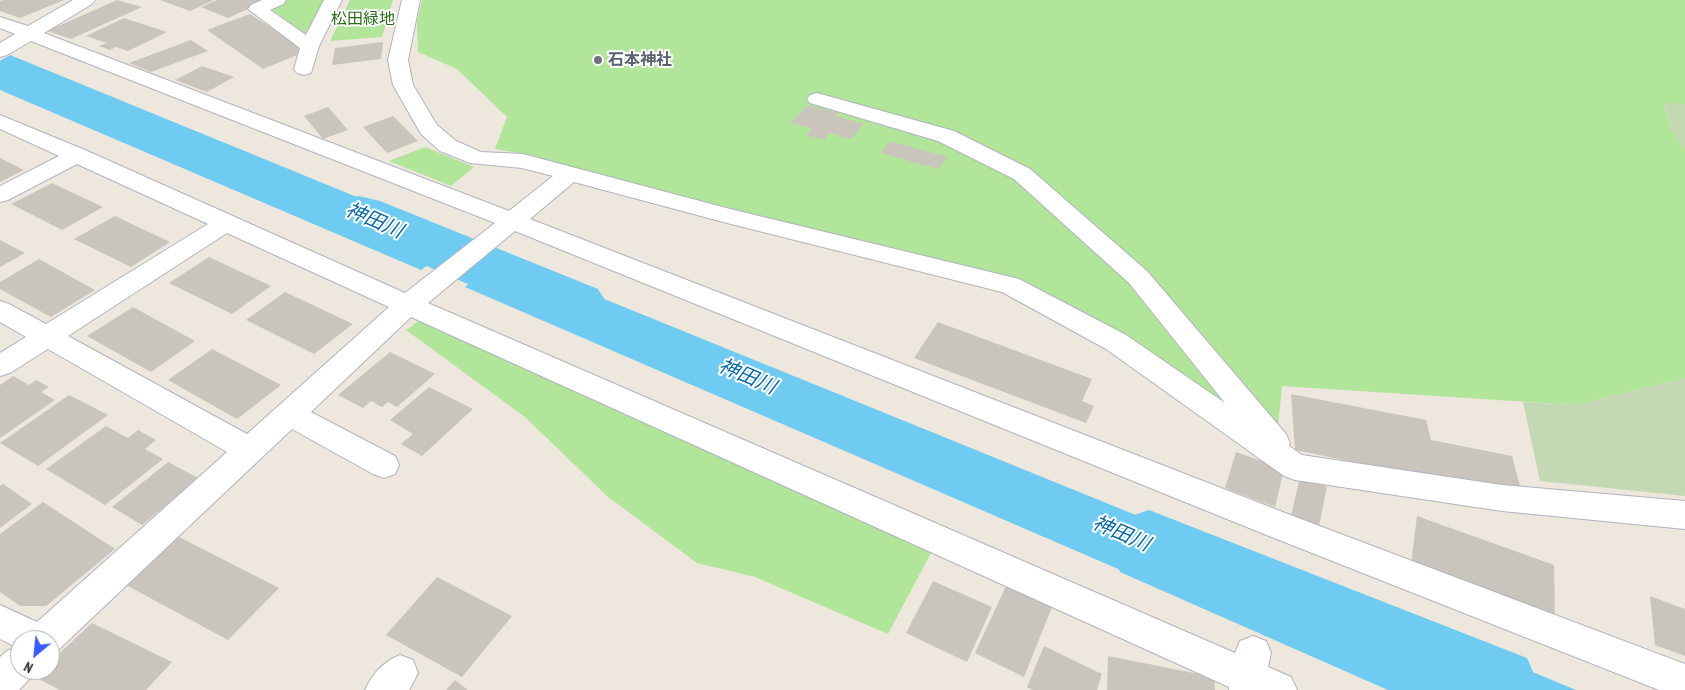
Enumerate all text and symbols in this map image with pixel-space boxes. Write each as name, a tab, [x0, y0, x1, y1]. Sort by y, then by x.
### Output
park label: 松田緑地	[331, 9, 395, 29]
place label: 石本神社	[608, 50, 672, 70]
marker: 石本神社	[592, 54, 604, 66]
water label: 神田川	[342, 198, 406, 244]
water label: 神田川	[715, 354, 779, 400]
water label: 神田川	[1089, 511, 1153, 557]
north arrow	[10, 630, 60, 680]
text: N	[21, 658, 36, 677]

